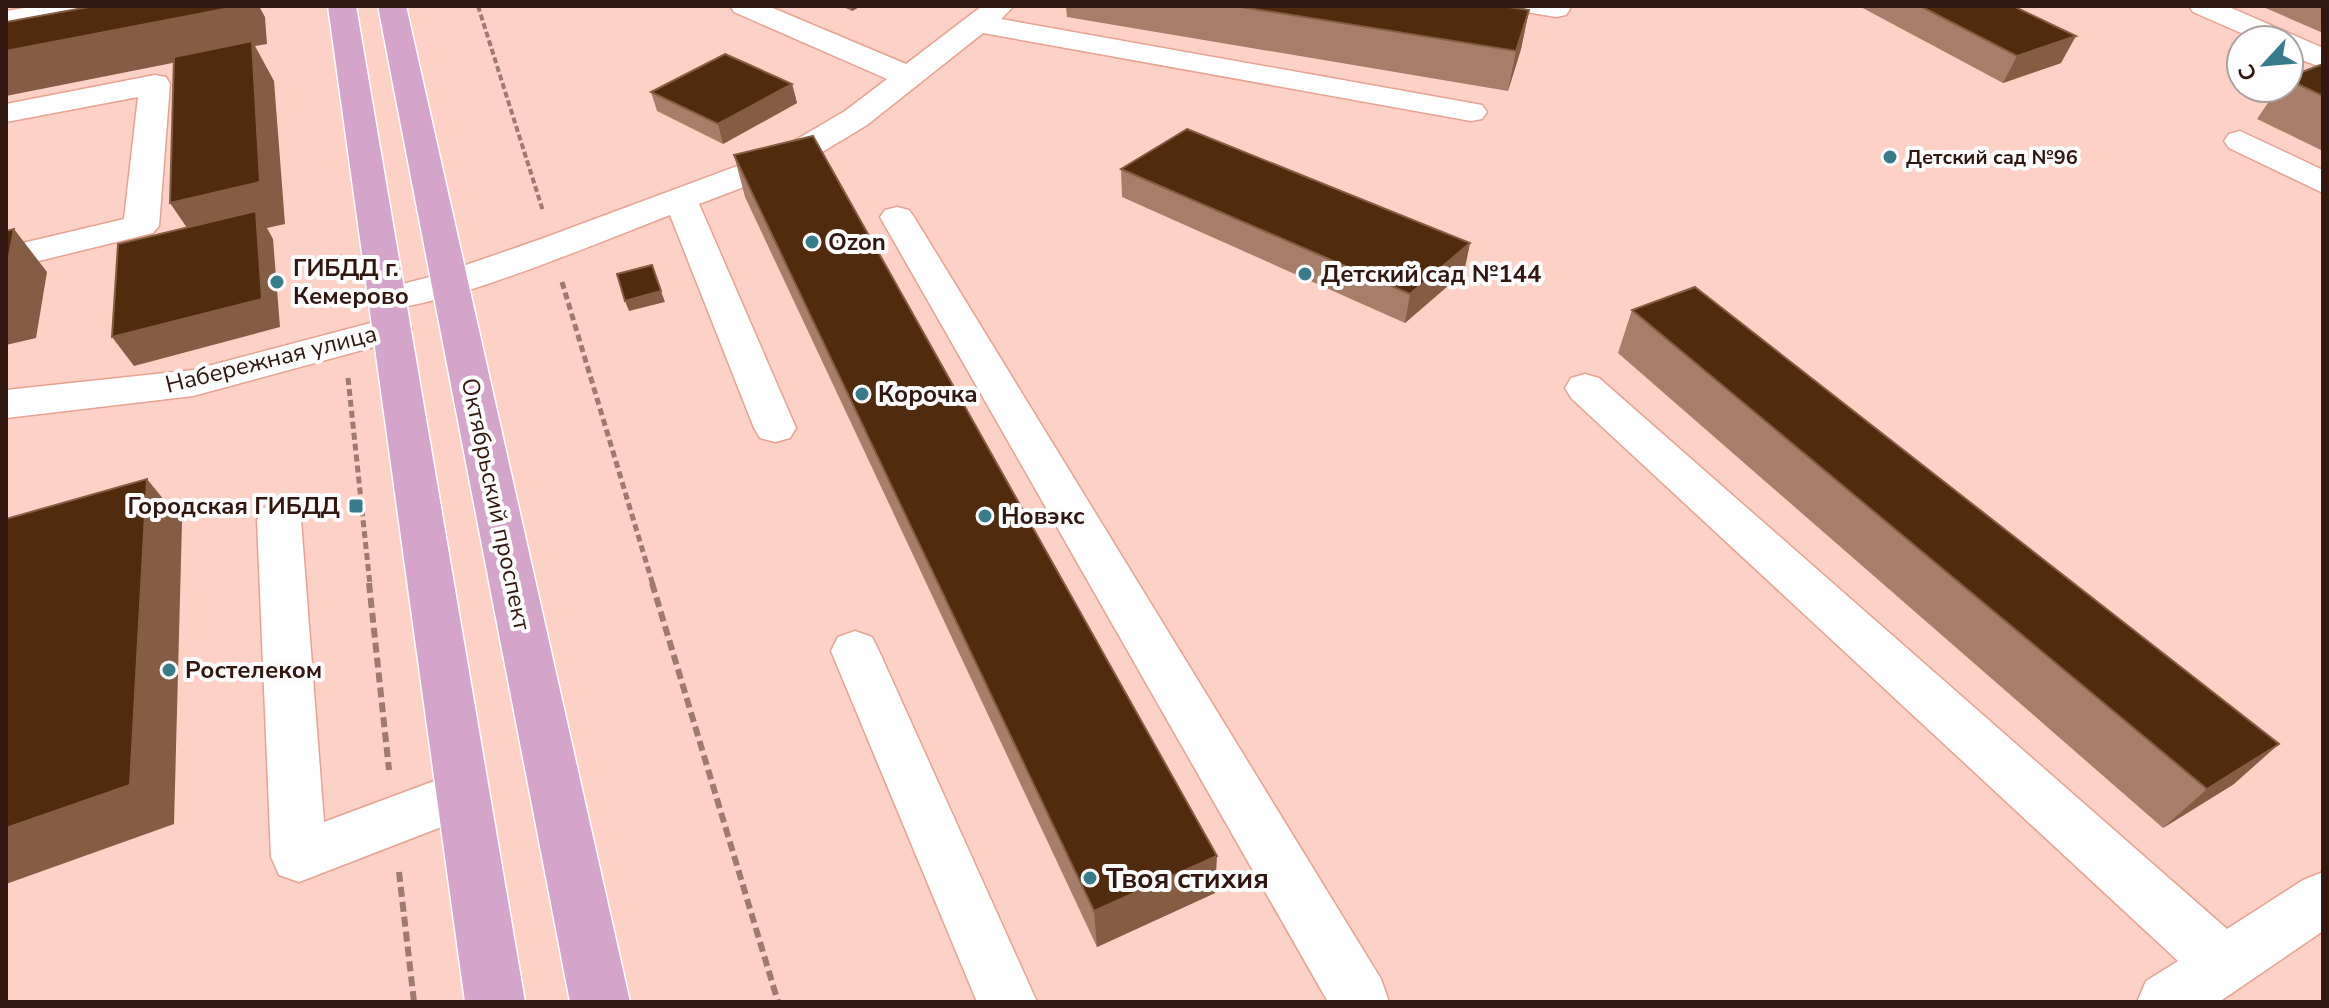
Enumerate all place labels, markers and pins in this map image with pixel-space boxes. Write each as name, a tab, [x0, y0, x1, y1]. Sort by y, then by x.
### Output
place label: Детский сад №96	[1906, 144, 2078, 171]
marker: Детский сад №96	[1881, 148, 1899, 166]
place label: Ozon	[828, 226, 886, 258]
marker: Ozon	[803, 233, 821, 251]
place label: ГИБДД г. Кемерово	[293, 252, 409, 312]
place label: Детский сад №144	[1321, 258, 1541, 290]
marker: Детский сад №144	[1296, 265, 1314, 283]
marker: ГИБДД г. Кемерово	[268, 273, 286, 291]
place label: Корочка	[878, 378, 978, 410]
marker: Корочка	[853, 385, 871, 403]
place label: Городская ГИБДД	[127, 490, 340, 522]
marker: Городская ГИБДД	[347, 497, 365, 515]
place label: Новэкс	[1001, 500, 1085, 532]
marker: Новэкс	[976, 507, 994, 525]
place label: Ростелеком	[185, 654, 322, 686]
marker: Ростелеком	[160, 661, 178, 679]
place label: Твоя стихия	[1106, 860, 1269, 898]
marker: Твоя стихия	[1081, 869, 1099, 887]

